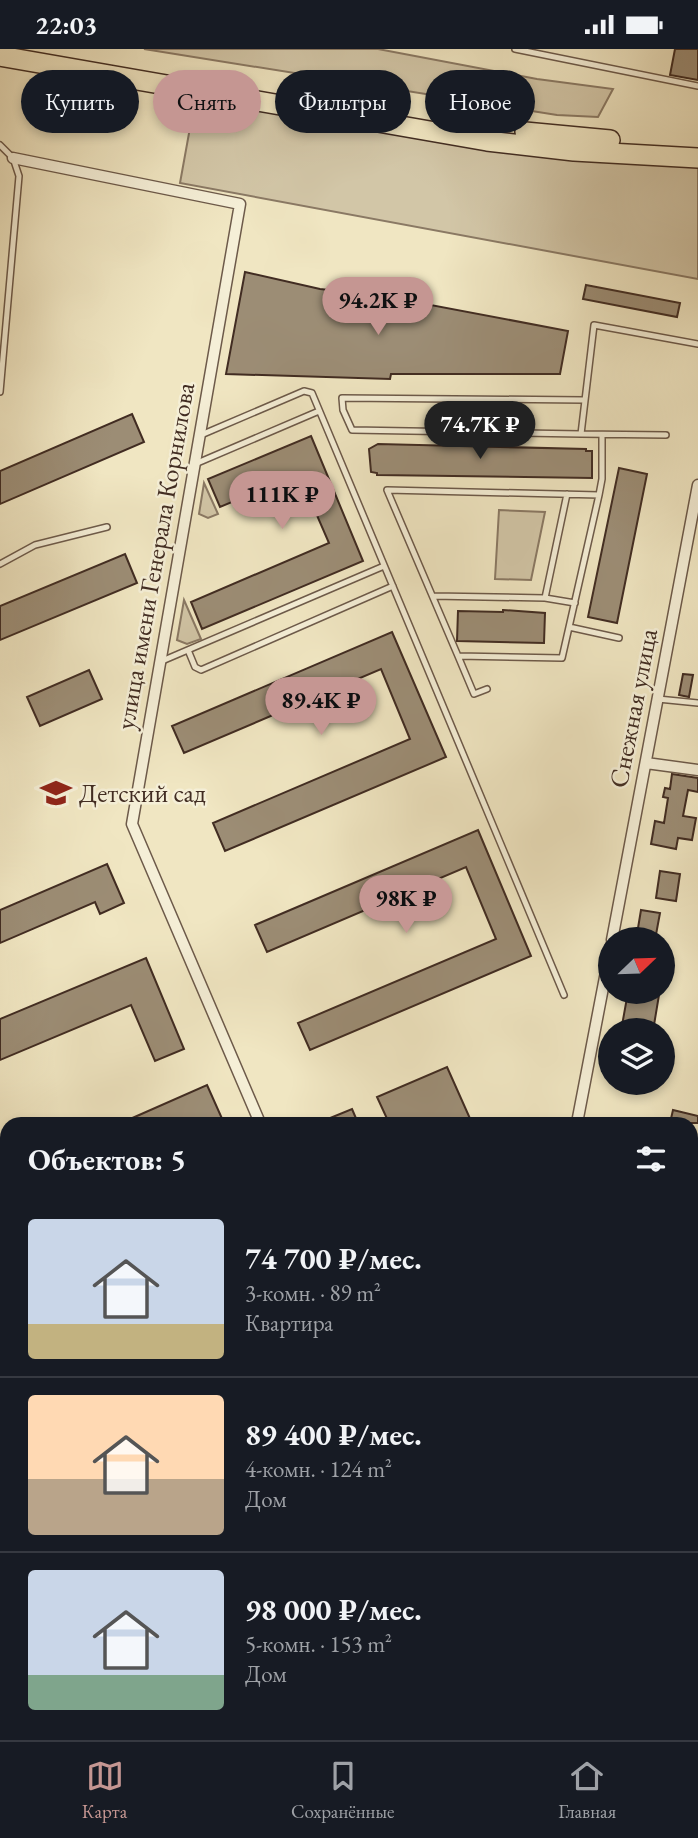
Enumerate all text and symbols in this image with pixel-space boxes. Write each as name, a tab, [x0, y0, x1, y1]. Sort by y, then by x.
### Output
text: 22:03	[35, 8, 97, 42]
chip: Купить	[21, 70, 139, 133]
chip: Снять	[153, 70, 261, 133]
chip: Фильтры	[275, 70, 411, 133]
chip: Новое	[425, 70, 535, 133]
pin: 94.2K ₽	[313, 278, 443, 337]
text: 94.2K ₽	[338, 285, 418, 315]
street label: улица имени Генерала Корнилова	[108, 379, 202, 732]
pin: 74.7K ₽	[415, 401, 545, 461]
text: 74.7K ₽	[440, 409, 520, 439]
pin: 111K ₽	[225, 471, 339, 531]
text: 111K ₽	[245, 479, 319, 509]
street label: Снежная улица	[601, 625, 665, 790]
pin: 89.4K ₽	[256, 677, 386, 737]
text: 89.4K ₽	[281, 685, 361, 715]
school or university icon: Детский сад	[39, 776, 73, 810]
place label: Детский сад	[79, 776, 206, 810]
pin: 98K ₽	[357, 875, 455, 935]
text: 98K ₽	[375, 883, 437, 913]
north arrow	[598, 927, 676, 1005]
map controls	[598, 927, 675, 1095]
button: layers	[598, 1018, 675, 1095]
text: Объектов: 5	[28, 1140, 186, 1179]
icon: filters	[632, 1140, 670, 1178]
text: 74 700 ₽/мес.	[245, 1239, 422, 1278]
icon: home	[84, 1247, 168, 1331]
text: 3-комн. · 89 m²	[245, 1278, 381, 1308]
text: Квартира	[245, 1308, 333, 1338]
text: 89 400 ₽/мес.	[245, 1415, 422, 1454]
icon: home	[84, 1423, 168, 1507]
text: 4-комн. · 124 m²	[245, 1454, 392, 1484]
text: Дом	[245, 1484, 287, 1514]
text: 98 000 ₽/мес.	[245, 1590, 422, 1629]
icon: home	[84, 1598, 168, 1682]
text: 5-комн. · 153 m²	[245, 1629, 392, 1659]
text: Дом	[245, 1659, 287, 1689]
tab: Карта	[82, 1757, 127, 1824]
tab: Сохранённые	[291, 1757, 395, 1824]
tab: Главная	[558, 1757, 616, 1824]

